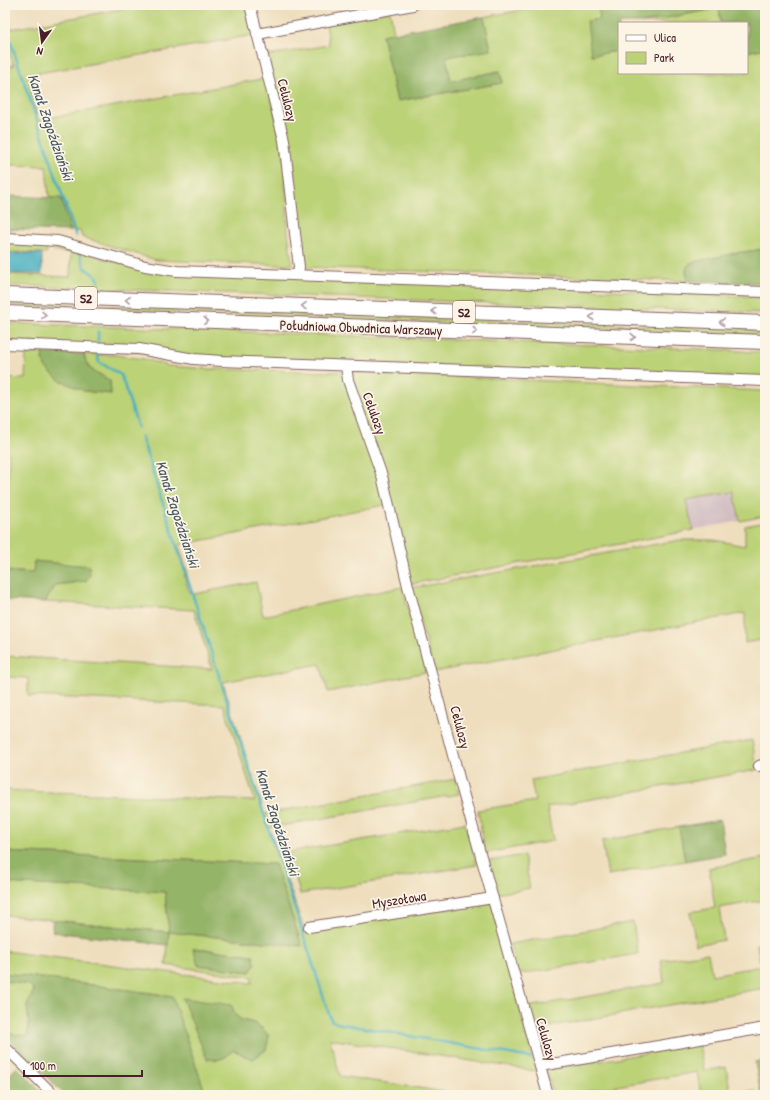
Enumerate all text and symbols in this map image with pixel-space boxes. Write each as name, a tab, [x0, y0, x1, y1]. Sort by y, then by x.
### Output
north arrow	[22, 22, 62, 62]
legend	[618, 22, 748, 74]
text: Ulica	[654, 29, 676, 46]
text: N	[35, 44, 44, 59]
text: Park	[654, 49, 674, 66]
water label: Kanał Zagoździański	[23, 71, 80, 185]
street label: Celulozy	[273, 76, 303, 124]
road number: S2	[75, 287, 97, 309]
one-way arrow	[125, 296, 131, 304]
road number: S2	[453, 301, 475, 323]
one-way arrow	[301, 302, 307, 310]
one-way arrow	[431, 307, 437, 315]
one-way arrow	[41, 311, 47, 319]
one-way arrow	[589, 312, 595, 321]
street label: Południowa Obwodnica Warszawy	[279, 315, 443, 340]
one-way arrow	[203, 316, 209, 325]
one-way arrow	[719, 317, 725, 326]
one-way arrow	[472, 327, 478, 335]
one-way arrow	[630, 333, 636, 341]
street label: Celulozy	[358, 389, 391, 437]
water label: Kanał Zagoździański	[151, 458, 206, 572]
street label: Celulozy	[445, 703, 476, 751]
water label: Kanał Zagoździański	[251, 766, 306, 880]
street label: Myszołowa	[371, 885, 428, 914]
street label: Celulozy	[531, 1015, 562, 1063]
scale bar	[24, 1052, 142, 1078]
text: 100 m	[30, 1057, 56, 1074]

